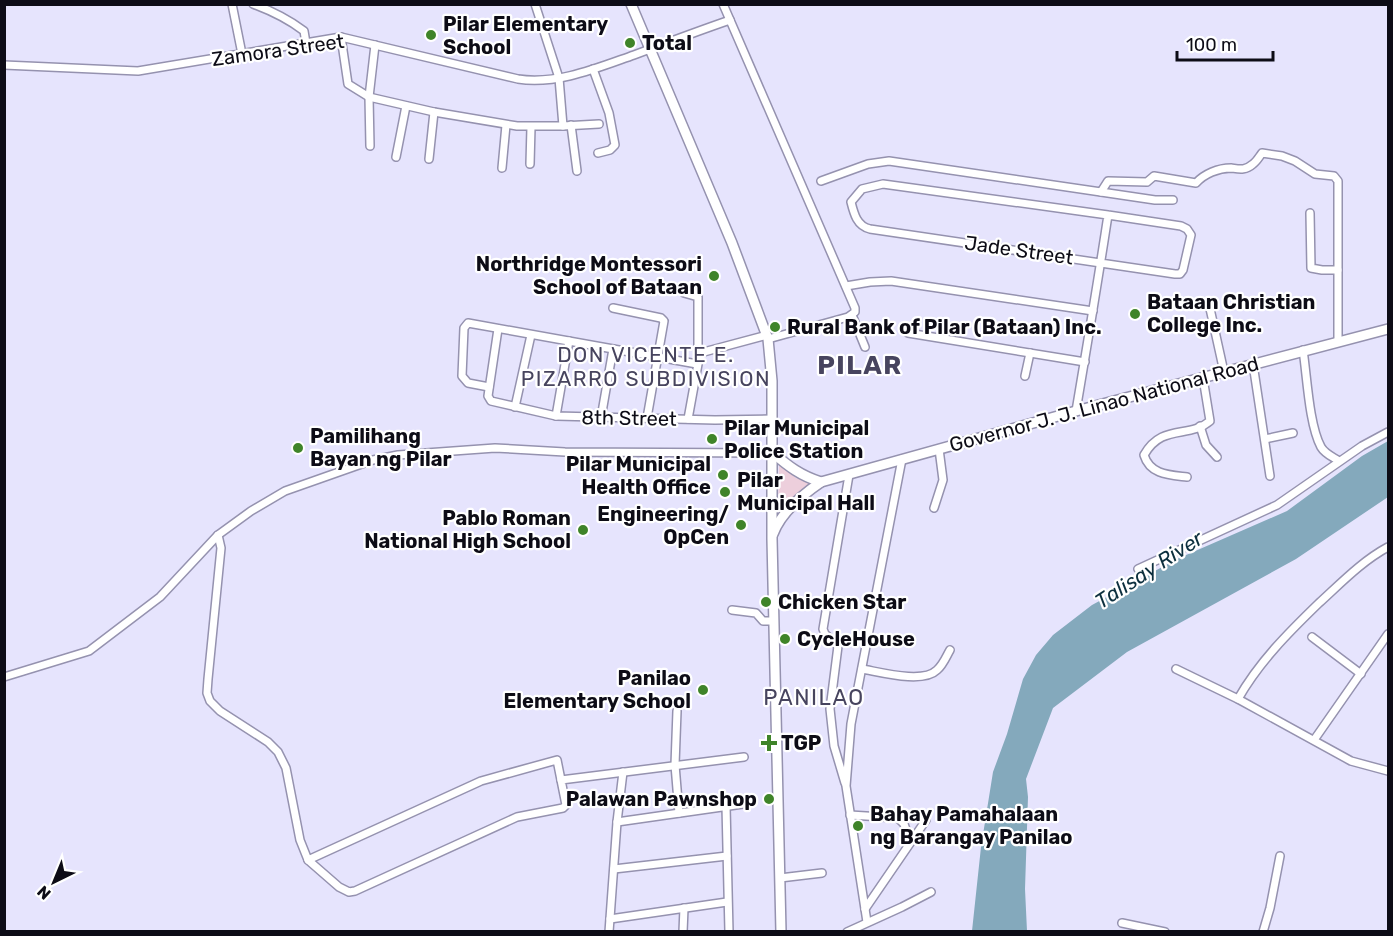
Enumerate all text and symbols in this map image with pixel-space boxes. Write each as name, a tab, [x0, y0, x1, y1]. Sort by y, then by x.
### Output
place label: Pilar Elementary School	[443, 12, 608, 59]
scale bar	[1177, 24, 1273, 62]
marker: Pilar Elementary School	[424, 28, 438, 42]
street label: Zamora Street	[210, 29, 346, 71]
place label: Total	[642, 31, 692, 55]
text: 100 m	[1186, 34, 1237, 56]
marker: Total	[623, 36, 637, 50]
street label: Jade Street	[963, 230, 1075, 270]
place label: Northridge Montessori School of Bataan	[476, 252, 702, 299]
marker: Northridge Montessori School of Bataan	[707, 269, 721, 283]
place label: Bataan Christian College Inc.	[1147, 290, 1315, 337]
marker: Bataan Christian College Inc.	[1128, 307, 1142, 321]
place label: Rural Bank of Pilar (Bataan) Inc.	[787, 315, 1102, 339]
marker: Rural Bank of Pilar (Bataan) Inc.	[768, 320, 782, 334]
district label: DON VICENTE E. PIZARRO SUBDIVISION	[521, 342, 771, 391]
district label: PILAR	[817, 350, 903, 381]
street label: Governor J. J. Linao National Road	[947, 351, 1261, 457]
street label: 8th Street	[581, 405, 677, 431]
place label: Pilar Municipal Police Station	[724, 416, 869, 463]
place label: Pamilihang Bayan ng Pilar	[310, 424, 452, 471]
marker: Pilar Municipal Police Station	[705, 432, 719, 446]
marker: Pamilihang Bayan ng Pilar	[291, 441, 305, 455]
place label: Pilar Municipal Health Office	[566, 452, 711, 499]
marker: Pilar Municipal Health Office	[716, 468, 730, 482]
place label: Pilar Municipal Hall	[737, 468, 875, 515]
marker: Pilar Municipal Hall	[718, 485, 732, 499]
place label: Engineering/ OpCen	[597, 502, 729, 549]
place label: Pablo Roman National High School	[364, 506, 571, 553]
marker: Engineering/ OpCen	[734, 518, 748, 532]
marker: Pablo Roman National High School	[576, 523, 590, 537]
water label: Talisay River	[1090, 525, 1208, 614]
place label: Chicken Star	[778, 590, 906, 614]
marker: Chicken Star	[759, 595, 773, 609]
place label: CycleHouse	[797, 627, 915, 651]
marker: CycleHouse	[778, 632, 792, 646]
place label: Panilao Elementary School	[504, 666, 691, 713]
marker: Panilao Elementary School	[696, 683, 710, 697]
district label: PANILAO	[763, 684, 865, 711]
place label: TGP	[781, 731, 821, 755]
marker: TGP	[762, 736, 776, 750]
place label: Palawan Pawnshop	[566, 787, 757, 811]
marker: Palawan Pawnshop	[762, 792, 776, 806]
place label: Bahay Pamahalaan ng Barangay Panilao	[870, 802, 1073, 849]
marker: Bahay Pamahalaan ng Barangay Panilao	[851, 819, 865, 833]
north arrow	[24, 852, 84, 912]
text: N	[33, 882, 55, 903]

